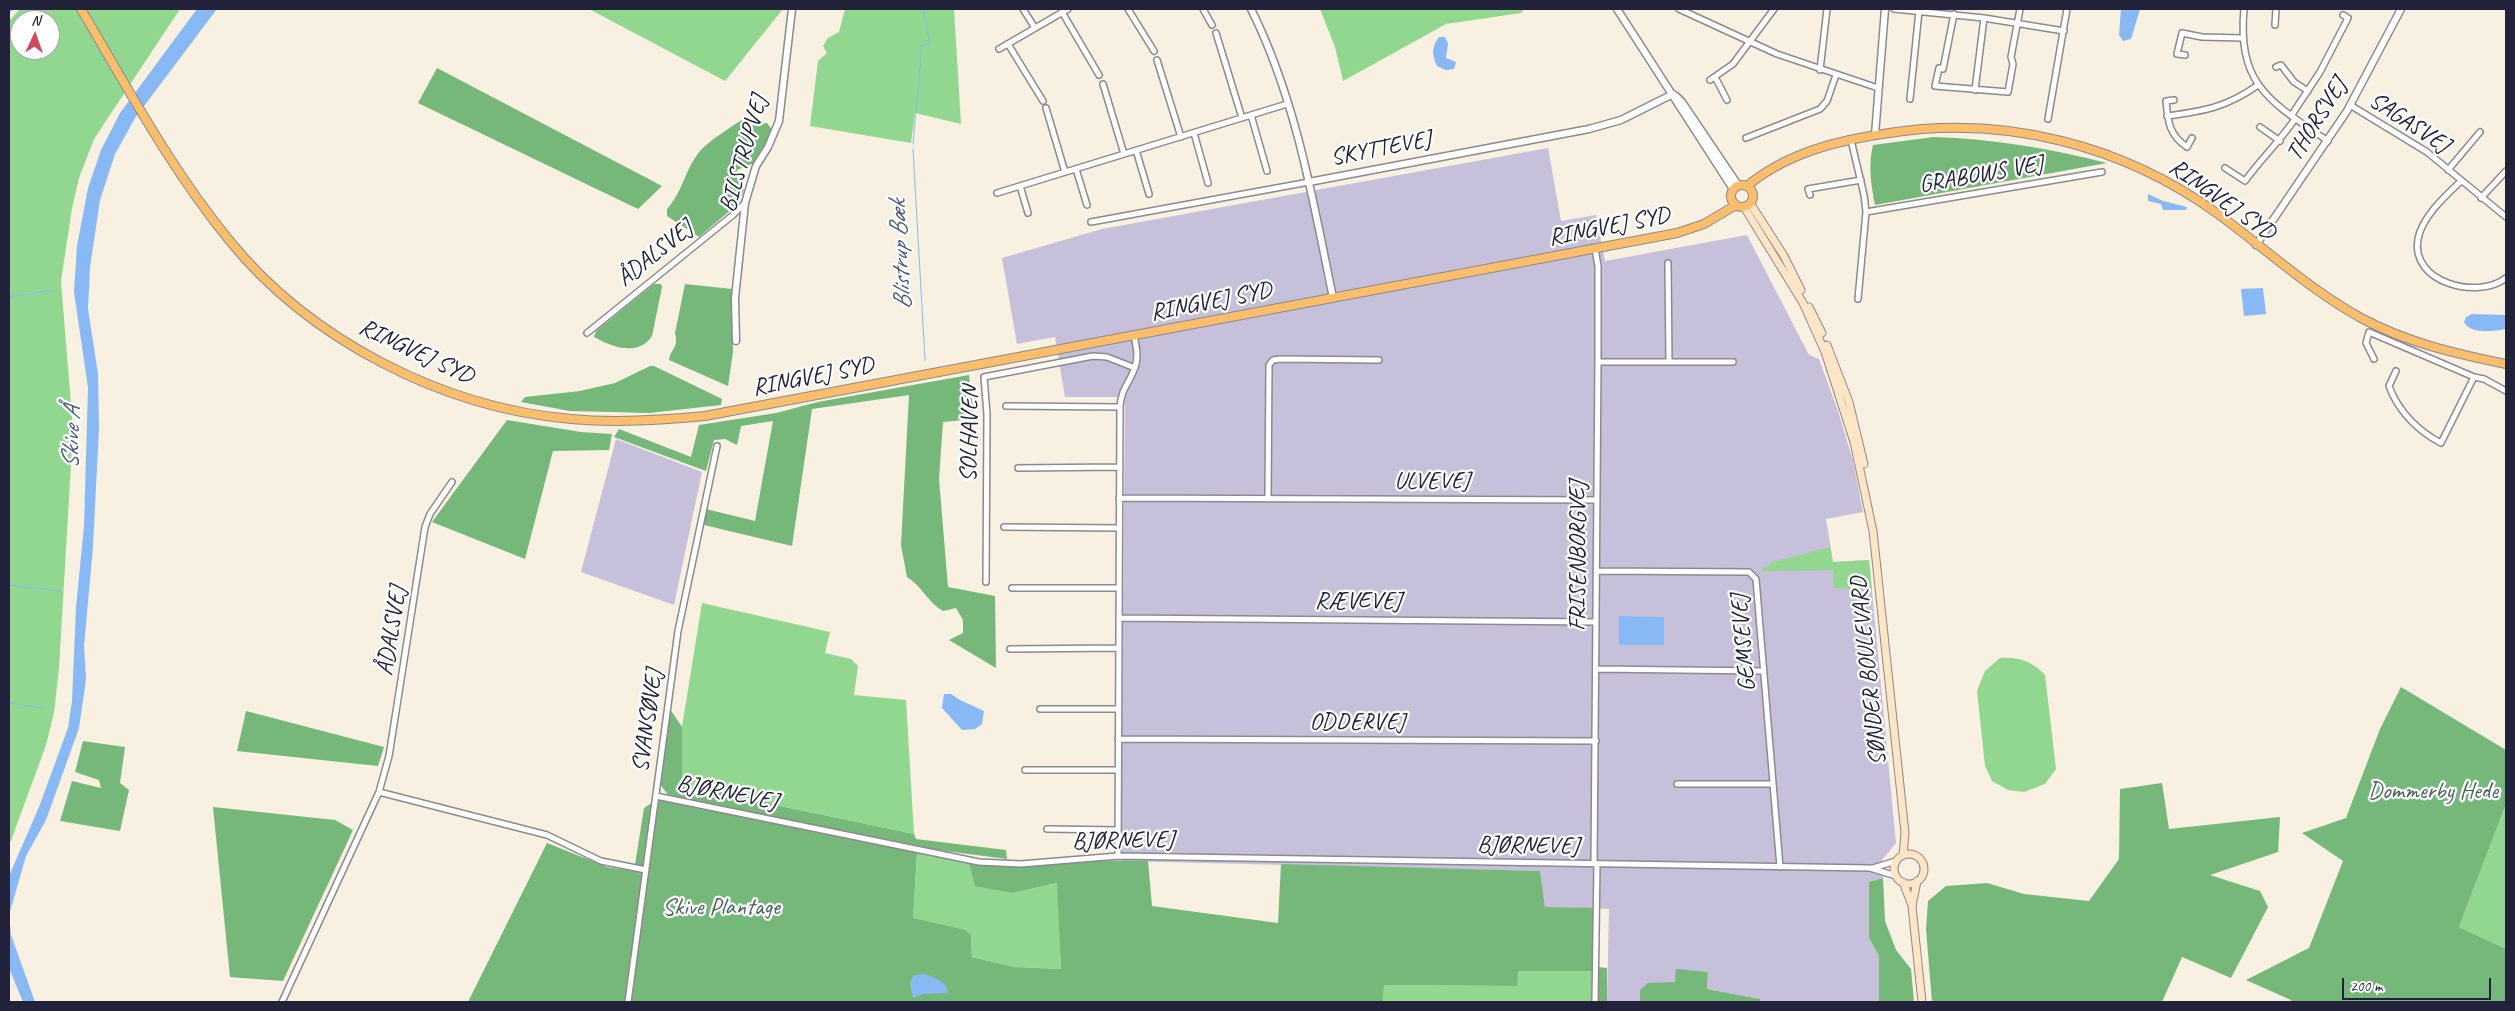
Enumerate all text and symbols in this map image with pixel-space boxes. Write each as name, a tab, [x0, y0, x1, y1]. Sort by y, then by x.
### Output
north arrow	[10, 10, 60, 60]
text: N	[31, 12, 41, 29]
street label: THORSVEJ	[2280, 73, 2354, 167]
street label: SAGASVEJ	[2363, 86, 2455, 160]
street label: BILSTRUPVEJ	[714, 92, 774, 216]
street label: SKYTTEVEJ	[1328, 125, 1434, 173]
street label: GRABOWS VEJ	[1917, 150, 2045, 200]
street label: RINGVEJ SYD	[2163, 153, 2281, 247]
water label: Blistrup Bæk	[883, 200, 919, 310]
street label: RINGVEJ SYD	[1546, 201, 1672, 253]
street label: ÅDALSVEJ	[611, 215, 699, 293]
street label: RINGVEJ SYD	[1148, 276, 1274, 328]
street label: RINGVEJ SYD	[354, 313, 478, 391]
street label: RINGVEJ SYD	[750, 351, 876, 403]
street label: SOLHAVEN	[955, 386, 985, 482]
water label: Skive Å	[56, 407, 88, 469]
street label: ULVEVEJ	[1394, 468, 1470, 496]
street label: FRISENBORGVEJ	[1565, 481, 1593, 631]
street label: SØNDER BOULEVARD	[1845, 575, 1893, 767]
street label: ÅDALSVEJ	[371, 585, 413, 677]
street label: RÆVEVEJ	[1315, 588, 1401, 616]
street label: GEMSEVEJ	[1725, 593, 1763, 693]
street label: SVANSØVEJ	[627, 668, 669, 774]
street label: ODDERVEJ	[1309, 709, 1405, 737]
street label: BJØRNEVEJ	[674, 769, 780, 817]
park label: Dommerby Hede	[2368, 778, 2498, 806]
street label: BJØRNEVEJ	[1072, 826, 1174, 856]
street label: BJØRNEVEJ	[1477, 831, 1579, 861]
park label: Skive Plantage	[662, 894, 780, 922]
scale bar	[2345, 968, 2494, 1000]
text: 200 m	[2350, 977, 2382, 996]

